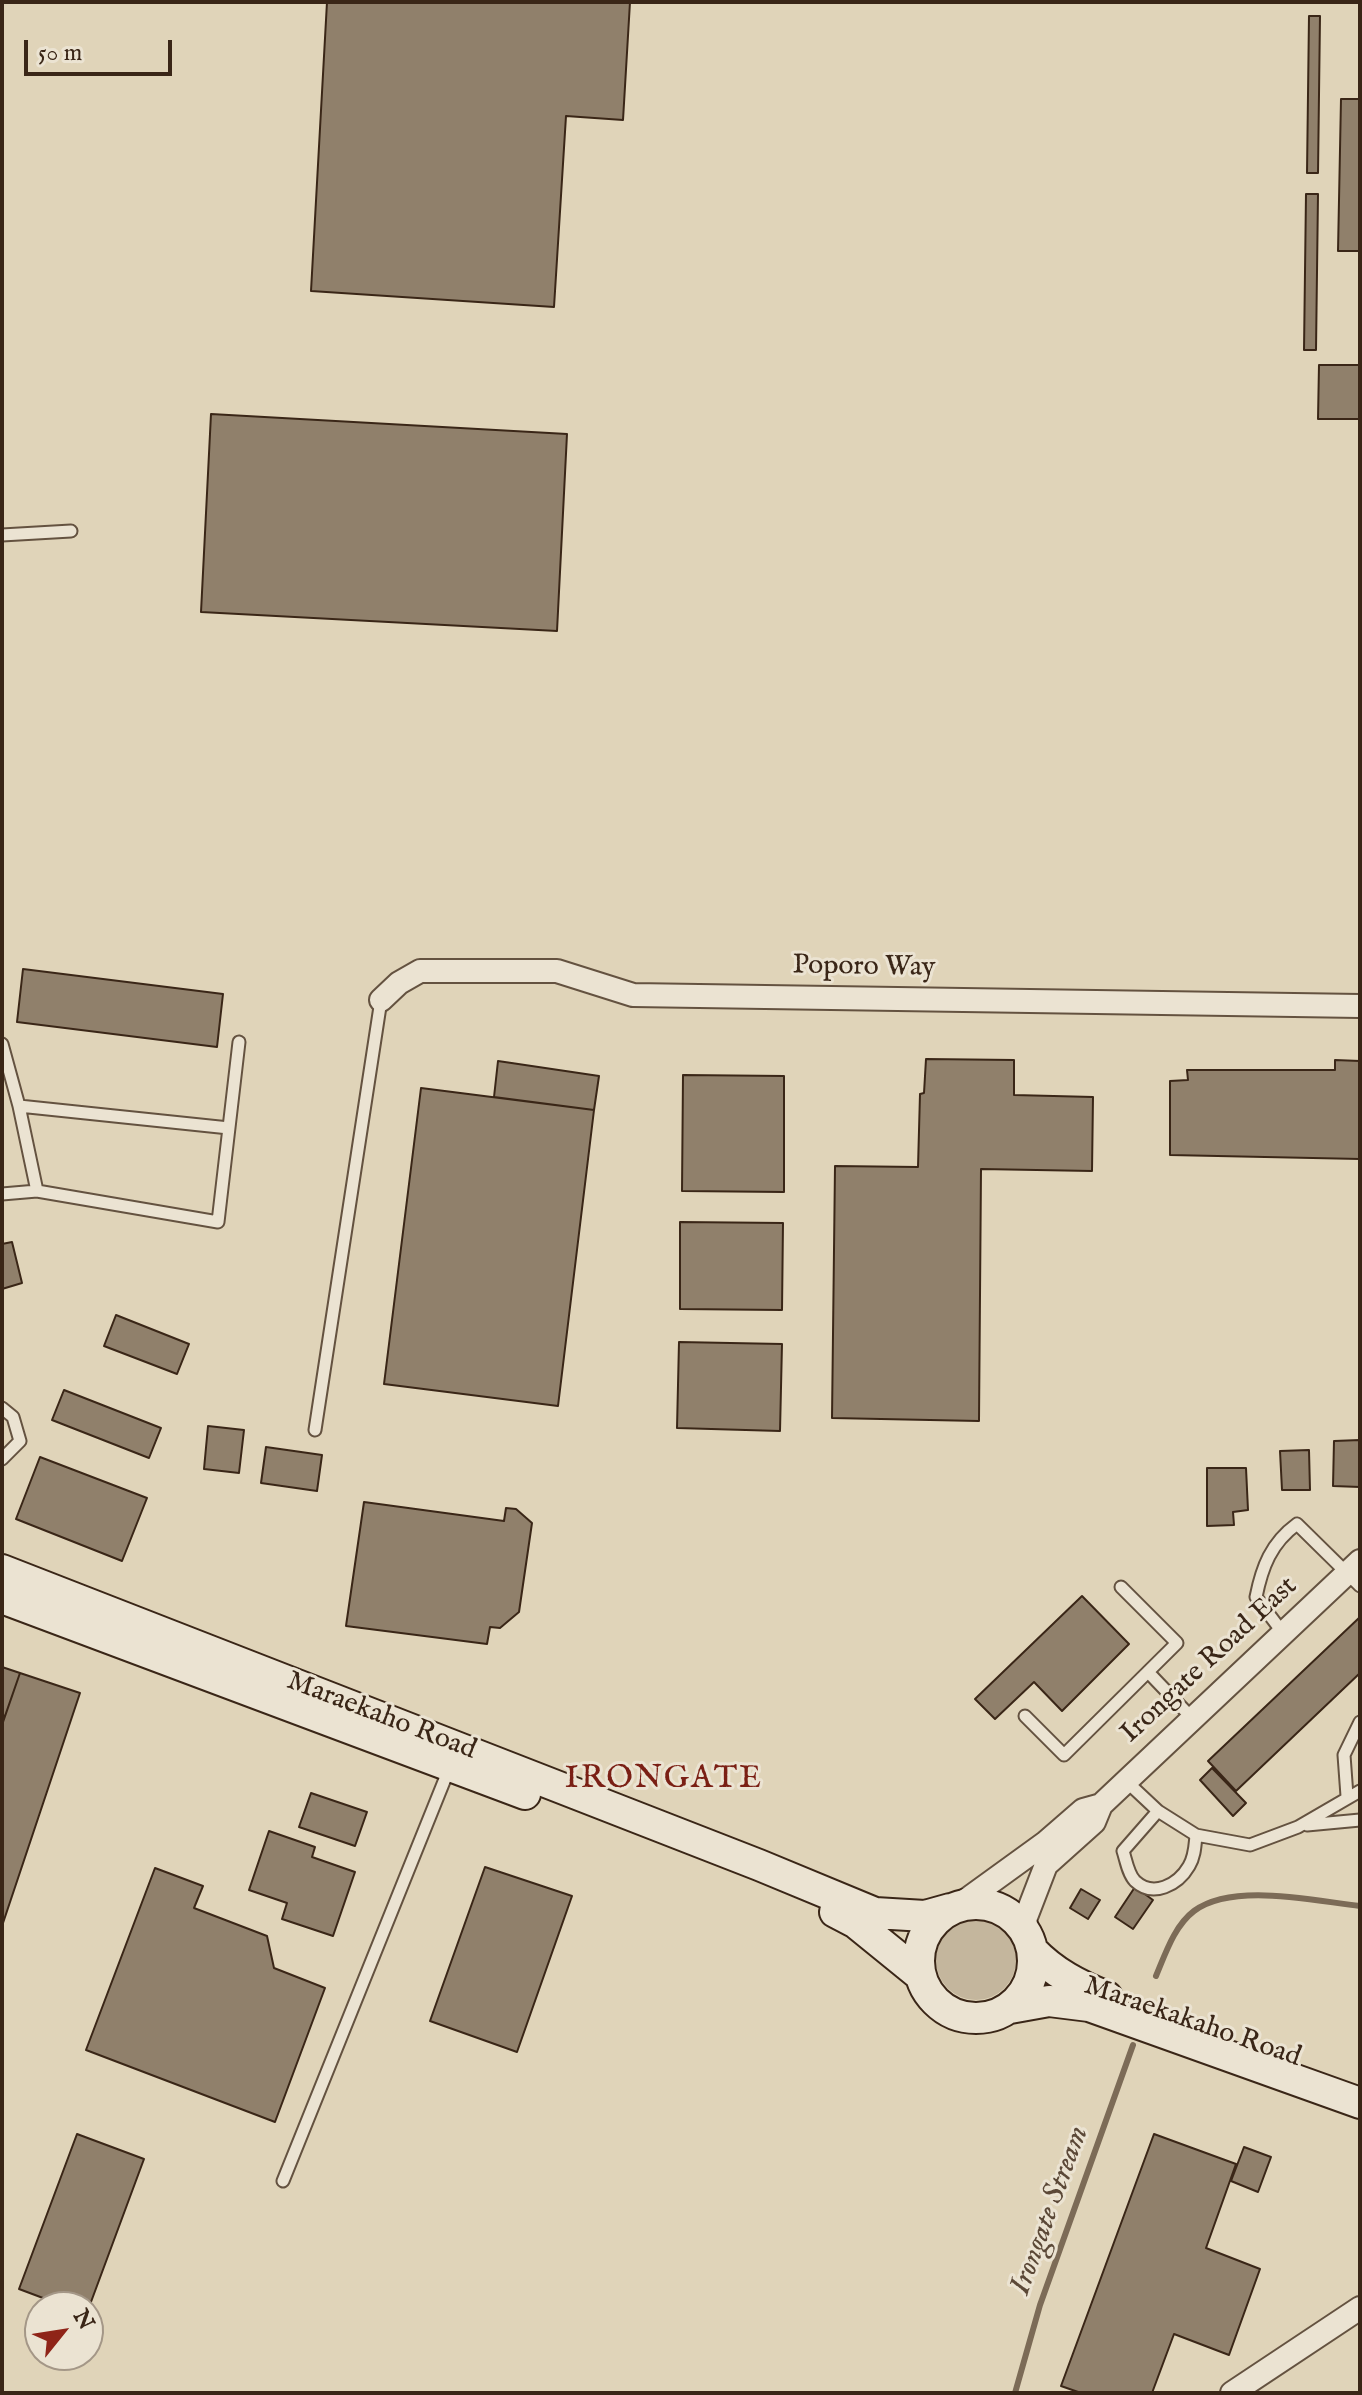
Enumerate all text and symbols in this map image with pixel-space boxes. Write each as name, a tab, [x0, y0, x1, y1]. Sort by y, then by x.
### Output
scale bar	[28, 24, 176, 74]
text: 50 m	[38, 38, 82, 69]
street label: Poporo Way	[792, 950, 936, 986]
street label: Irongate Road East	[1115, 1571, 1305, 1751]
street label: Maraekaho Road	[282, 1665, 480, 1769]
district label: IRONGATE	[565, 1761, 763, 1799]
street label: Maraekakaho Road	[1079, 1970, 1305, 2076]
water label: Irongate Stream	[1004, 2122, 1098, 2300]
north arrow	[24, 2291, 104, 2371]
text: N	[66, 2305, 100, 2335]

